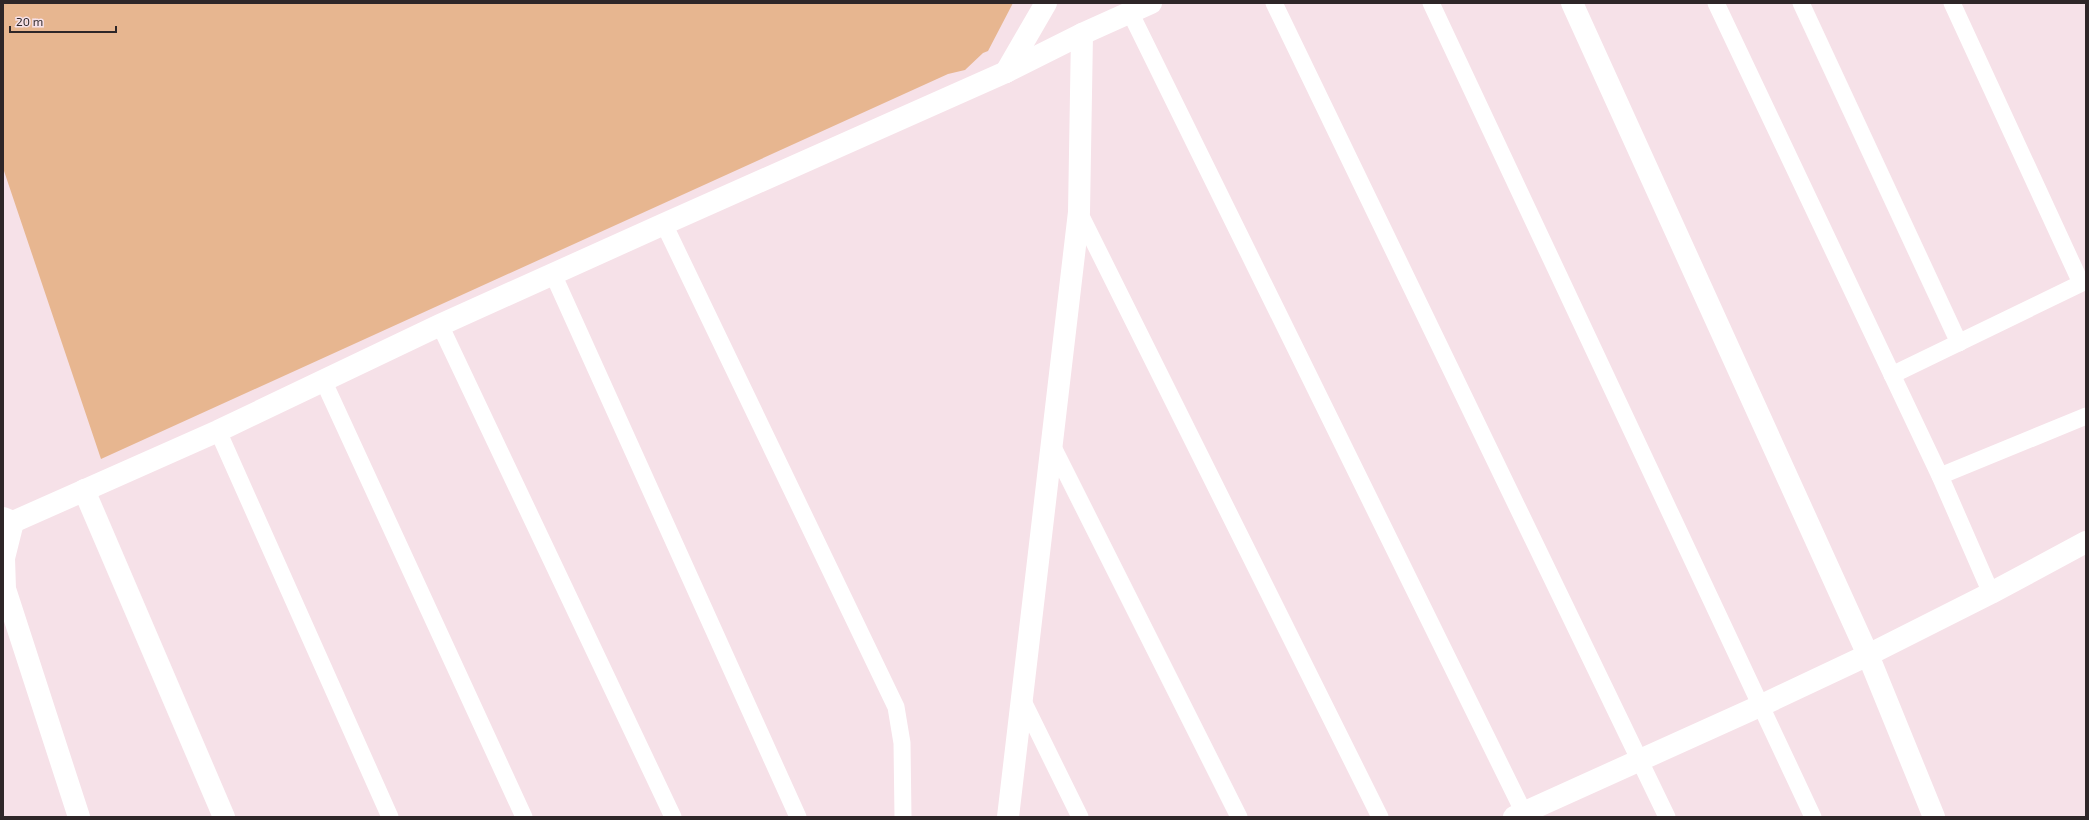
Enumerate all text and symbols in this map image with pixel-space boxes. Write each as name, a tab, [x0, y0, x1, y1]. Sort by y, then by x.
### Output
scale bar	[10, 8, 116, 34]
text: 20 m	[16, 14, 43, 28]

